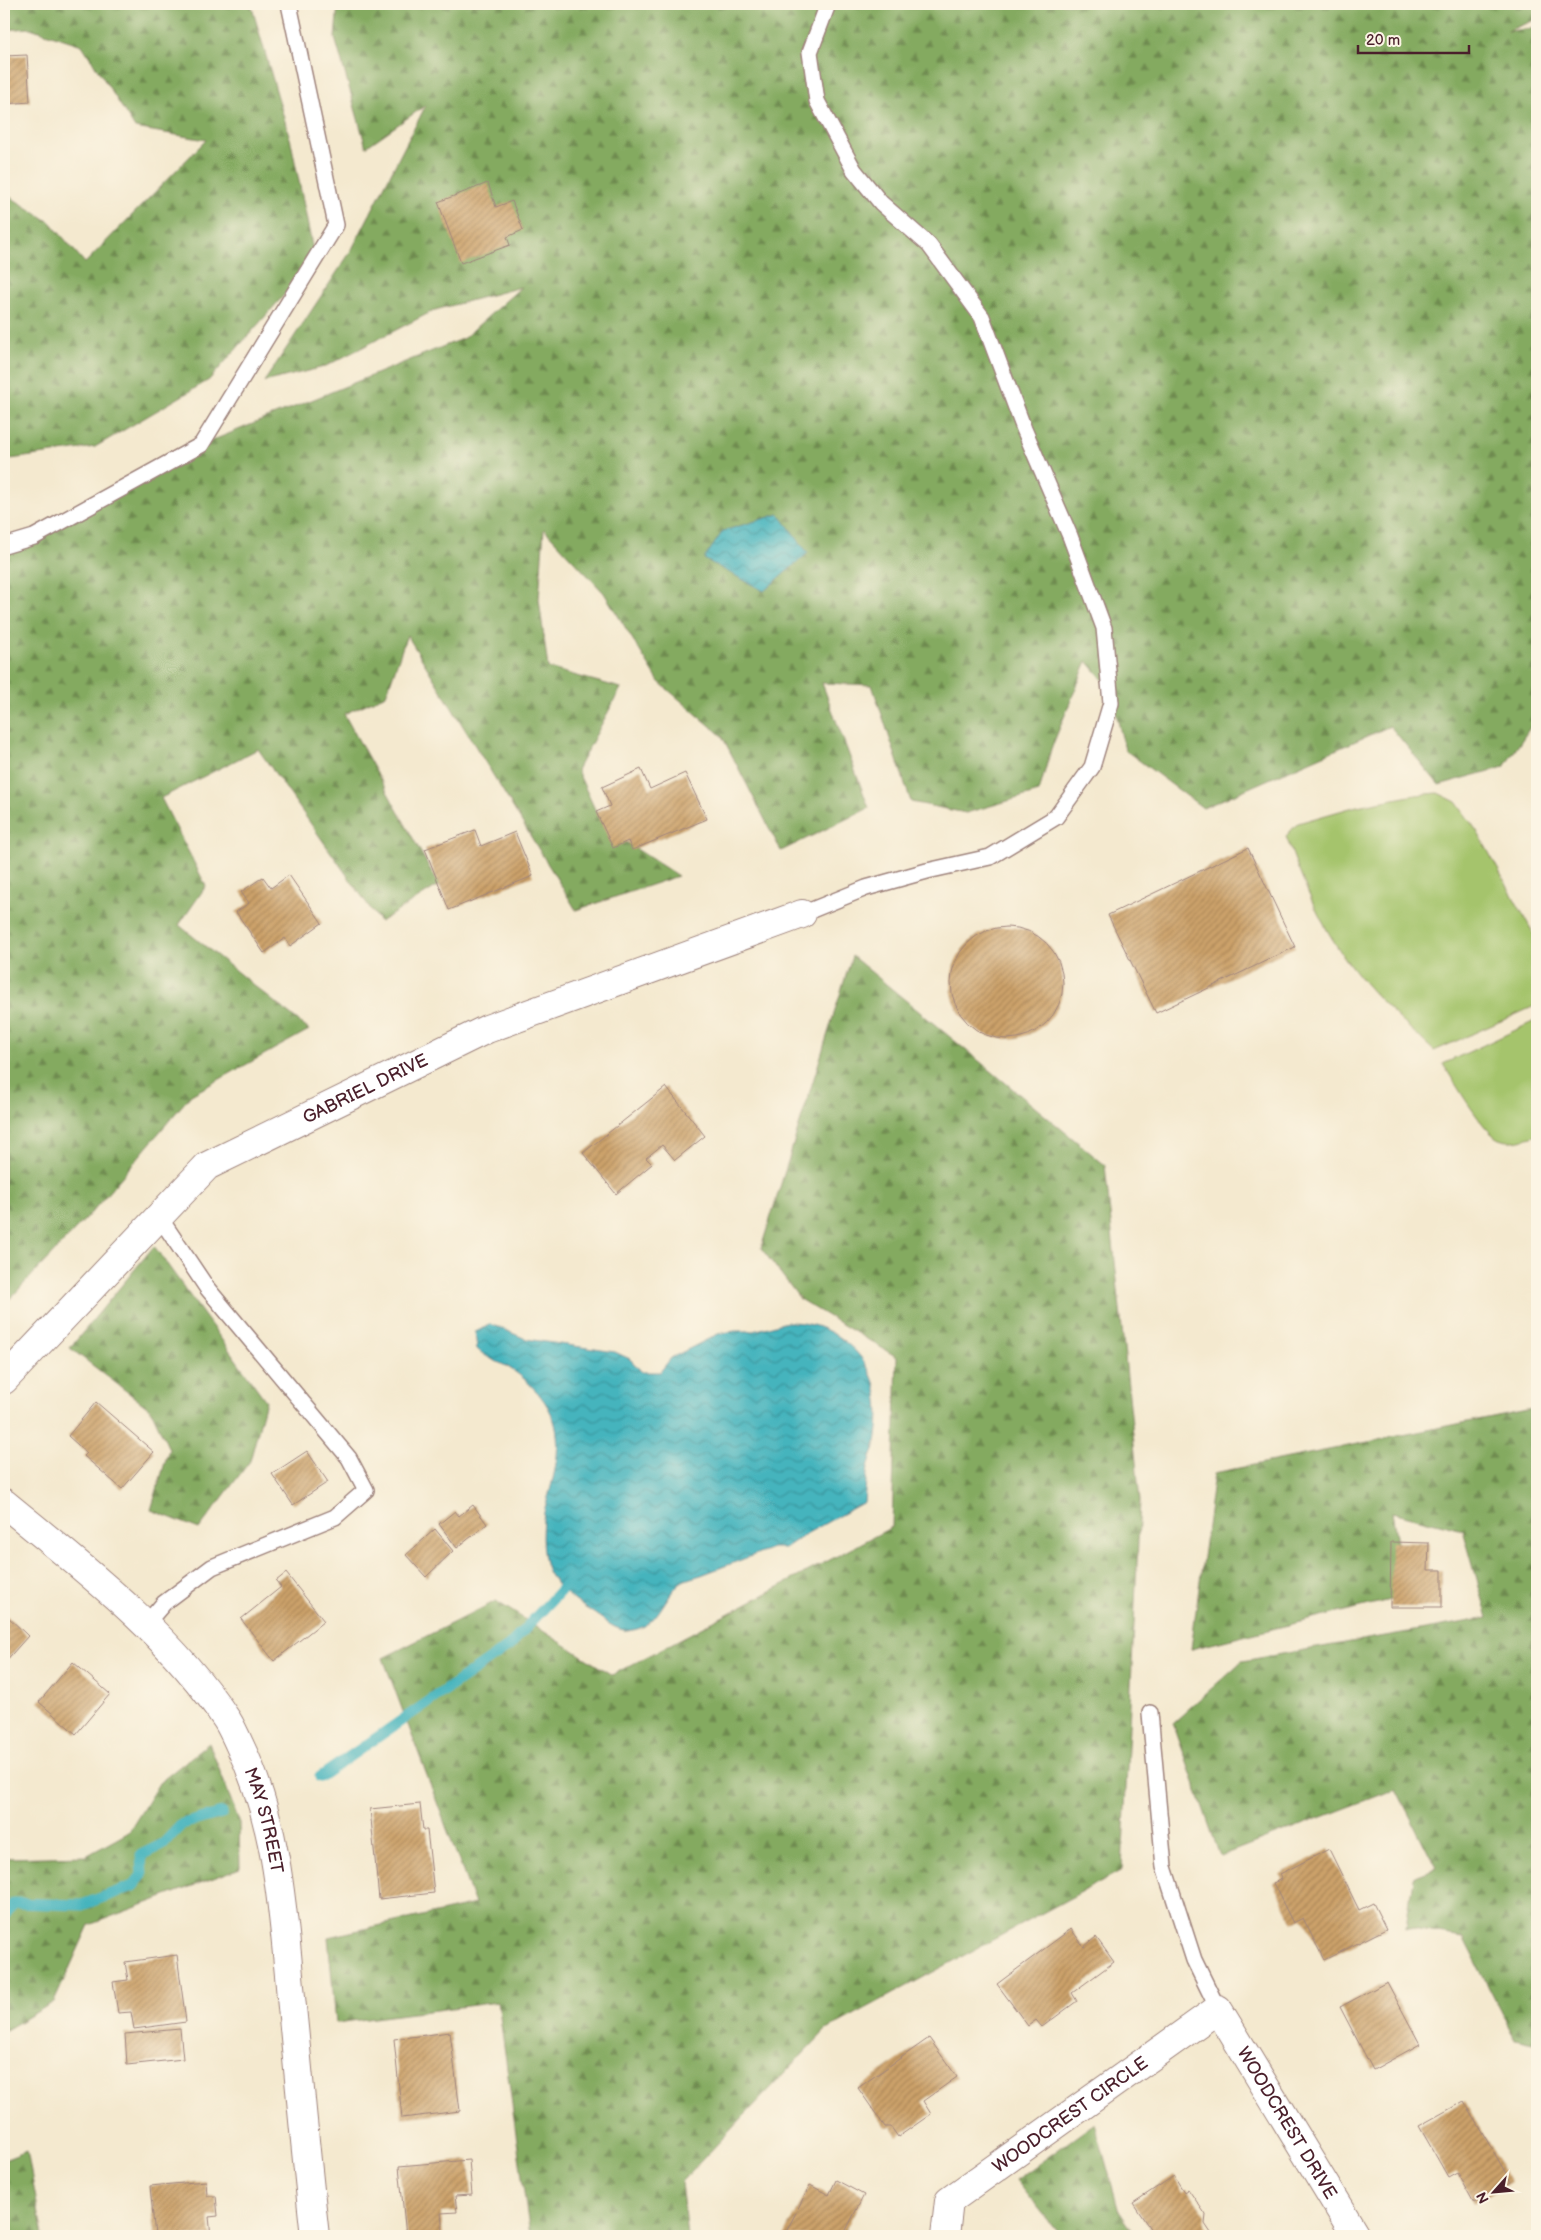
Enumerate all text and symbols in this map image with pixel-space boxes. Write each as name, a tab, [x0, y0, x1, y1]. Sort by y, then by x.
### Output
scale bar	[1358, 22, 1470, 54]
text: 20 m	[1366, 31, 1400, 50]
street label: GABRIEL DRIVE	[299, 1050, 431, 1129]
street label: MAY STREET	[240, 1765, 287, 1875]
street label: WOODCREST DRIVE	[1233, 2043, 1341, 2203]
street label: WOODCREST CIRCLE	[989, 2052, 1152, 2178]
north arrow	[1468, 2168, 1518, 2218]
text: N	[1473, 2189, 1493, 2206]

